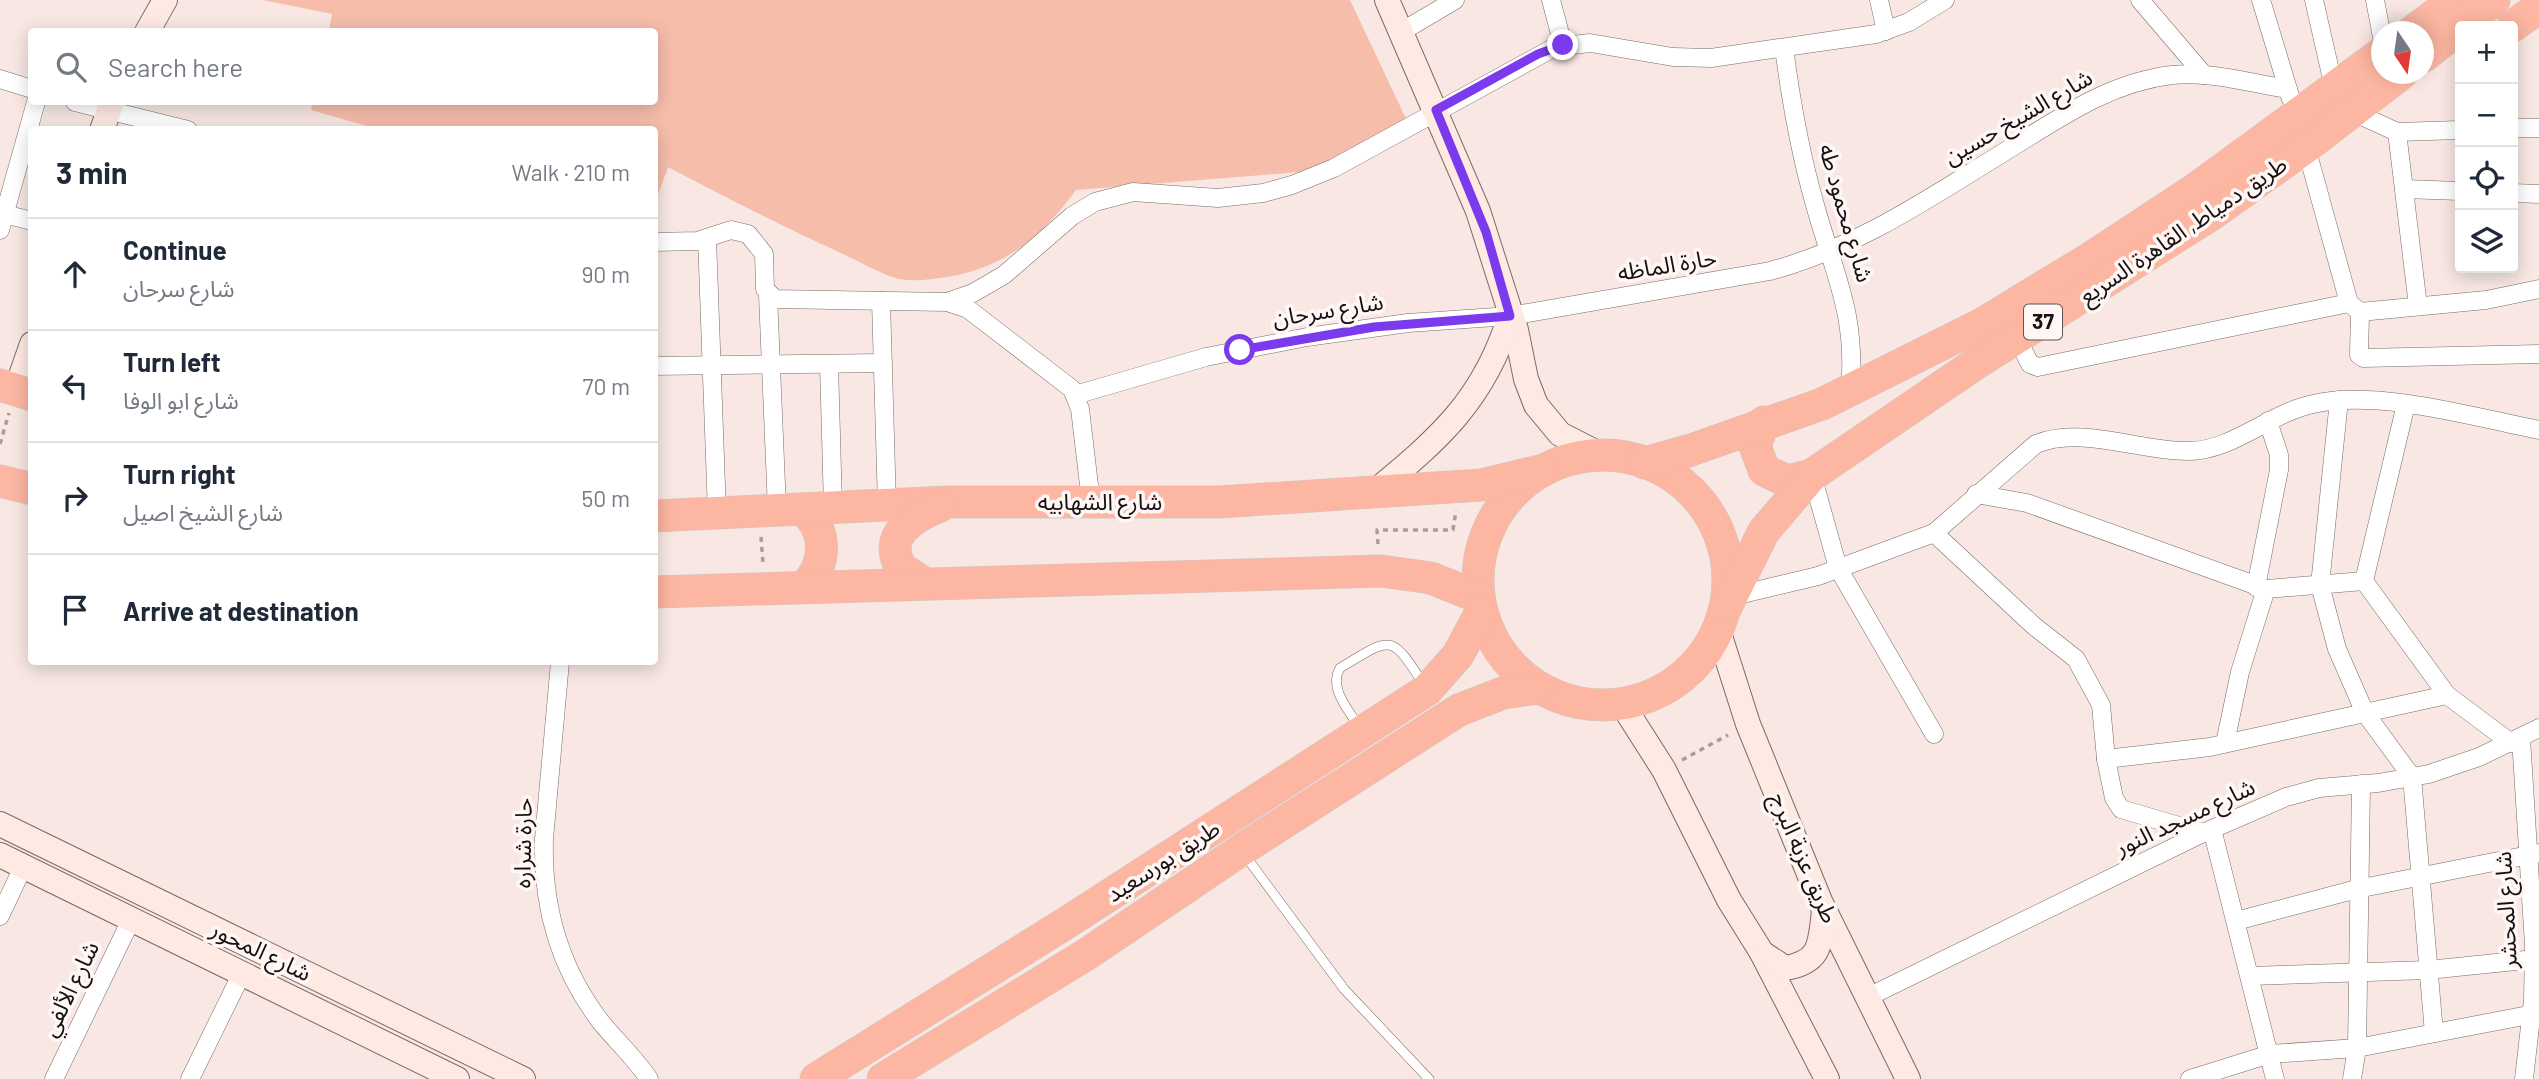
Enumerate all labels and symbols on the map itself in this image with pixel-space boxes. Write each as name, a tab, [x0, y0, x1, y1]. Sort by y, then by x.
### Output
north arrow	[2371, 21, 2434, 84]
route end	[1547, 29, 1578, 60]
street label: شارع الشيخ حسين	[1938, 62, 2099, 173]
street label: شارع محمود طه	[1810, 140, 1880, 286]
street label: طريق دمياط, القاهرة السريع	[2073, 149, 2294, 312]
street label: حارة الماظه	[1615, 242, 1719, 287]
street label: شارع سرحان	[1271, 286, 1386, 336]
road number: 37	[2024, 304, 2062, 340]
route start	[1224, 334, 1255, 365]
street label: شارع الشهابيه	[1038, 487, 1162, 519]
street label: شارع مسجد النور	[2109, 771, 2261, 865]
street label: طريق عزبة البرج	[1761, 788, 1845, 929]
street label: حارة شراره	[507, 797, 538, 889]
street label: طريق بورسعيد	[1100, 813, 1225, 908]
street label: شارع المحشر	[2488, 850, 2526, 970]
street label: شارع المحور	[204, 913, 316, 990]
street label: شارع الألفي	[34, 936, 108, 1043]

